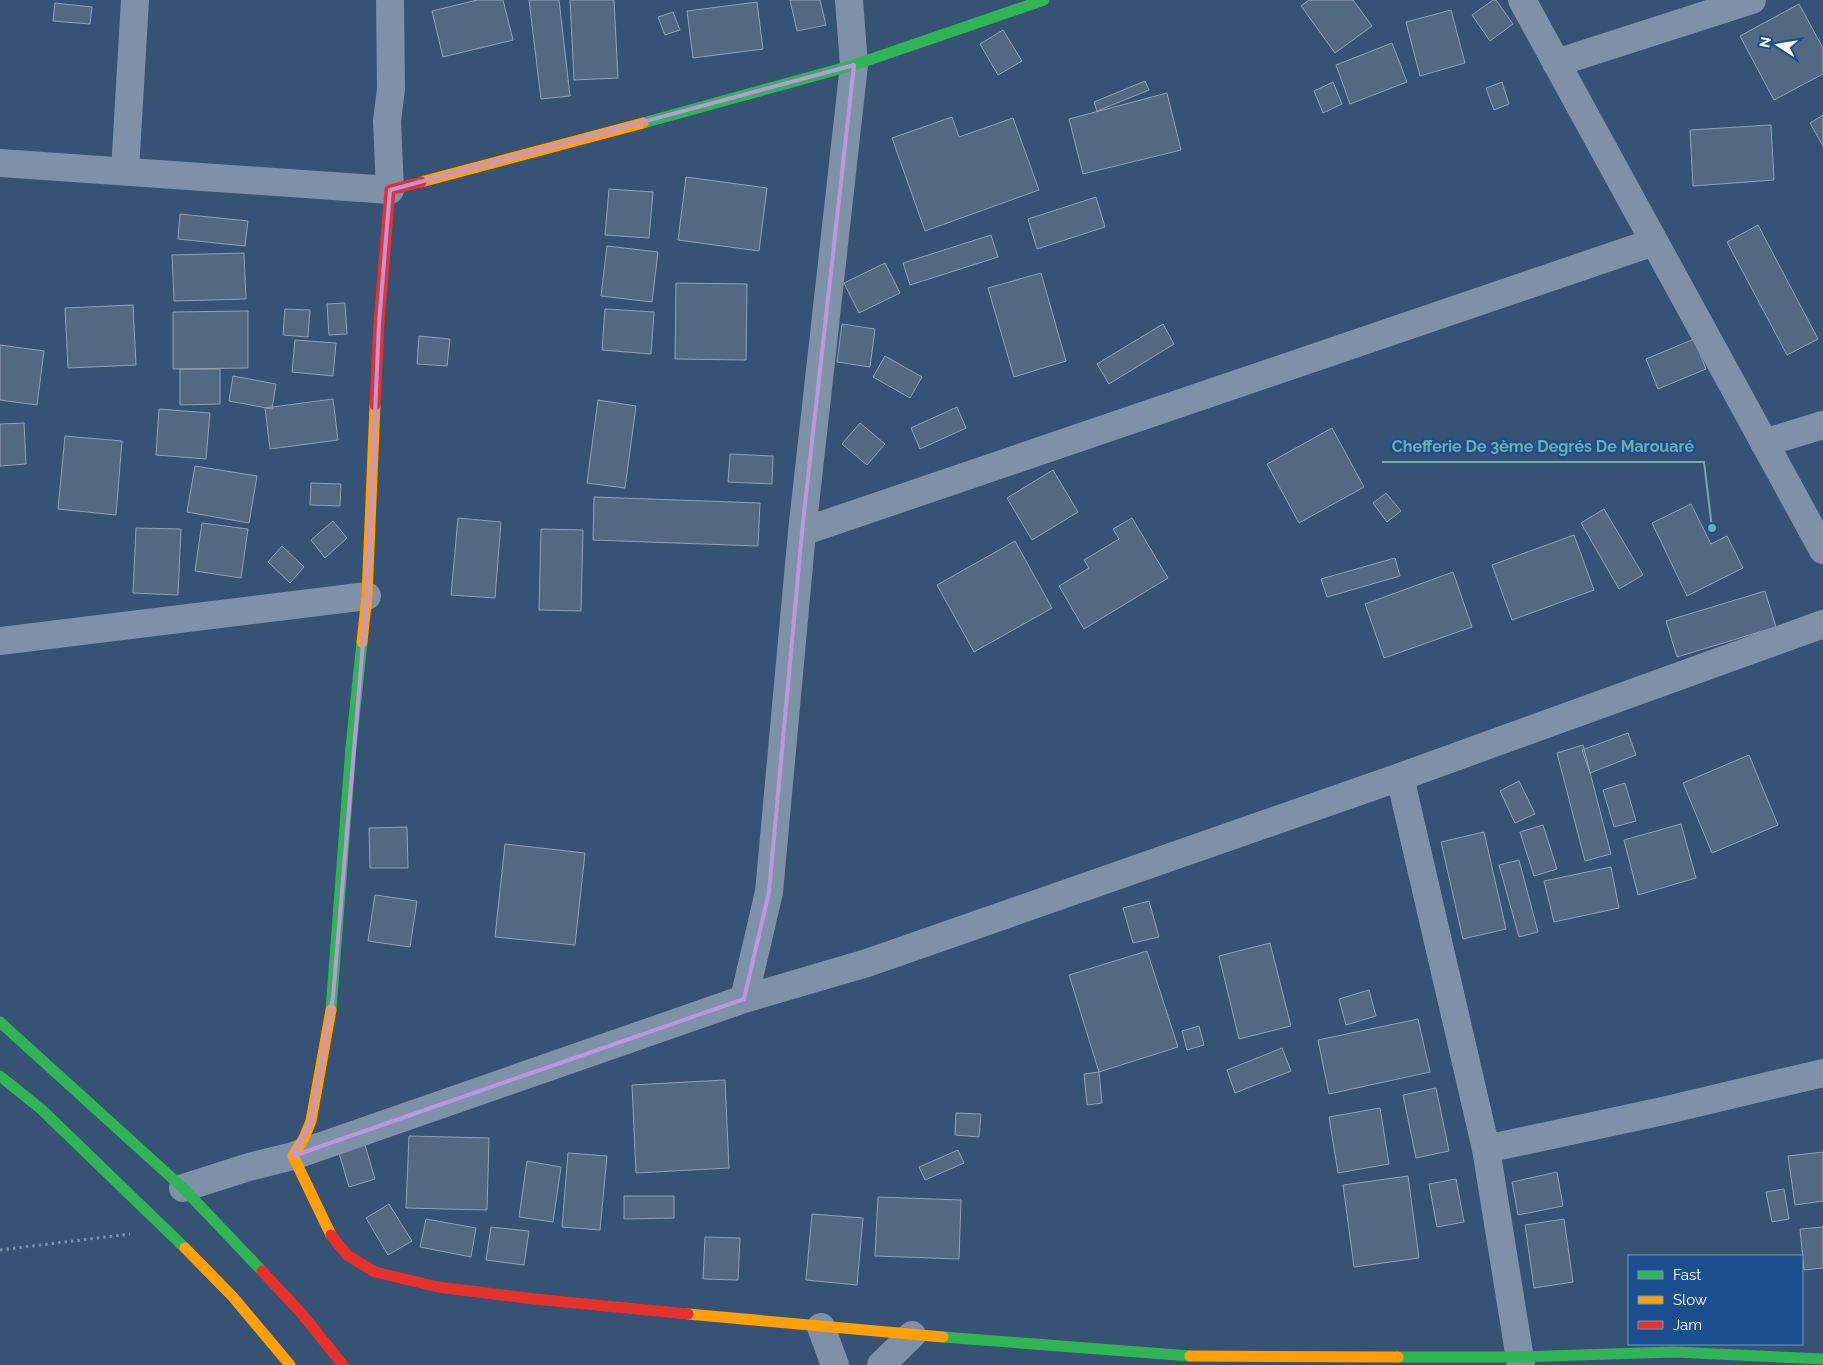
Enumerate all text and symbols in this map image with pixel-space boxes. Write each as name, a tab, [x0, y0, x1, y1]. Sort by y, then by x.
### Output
north arrow	[1753, 20, 1803, 70]
text: N	[1756, 35, 1774, 49]
callout: Chefferie De 3ème Degrés De Marouaré	[1382, 431, 1704, 462]
text: Chefferie De 3ème Degrés De Marouaré	[1392, 437, 1695, 456]
legend	[1628, 1255, 1803, 1345]
text: Fast	[1673, 1266, 1701, 1284]
text: Slow	[1673, 1291, 1707, 1309]
text: Jam	[1673, 1316, 1702, 1334]

